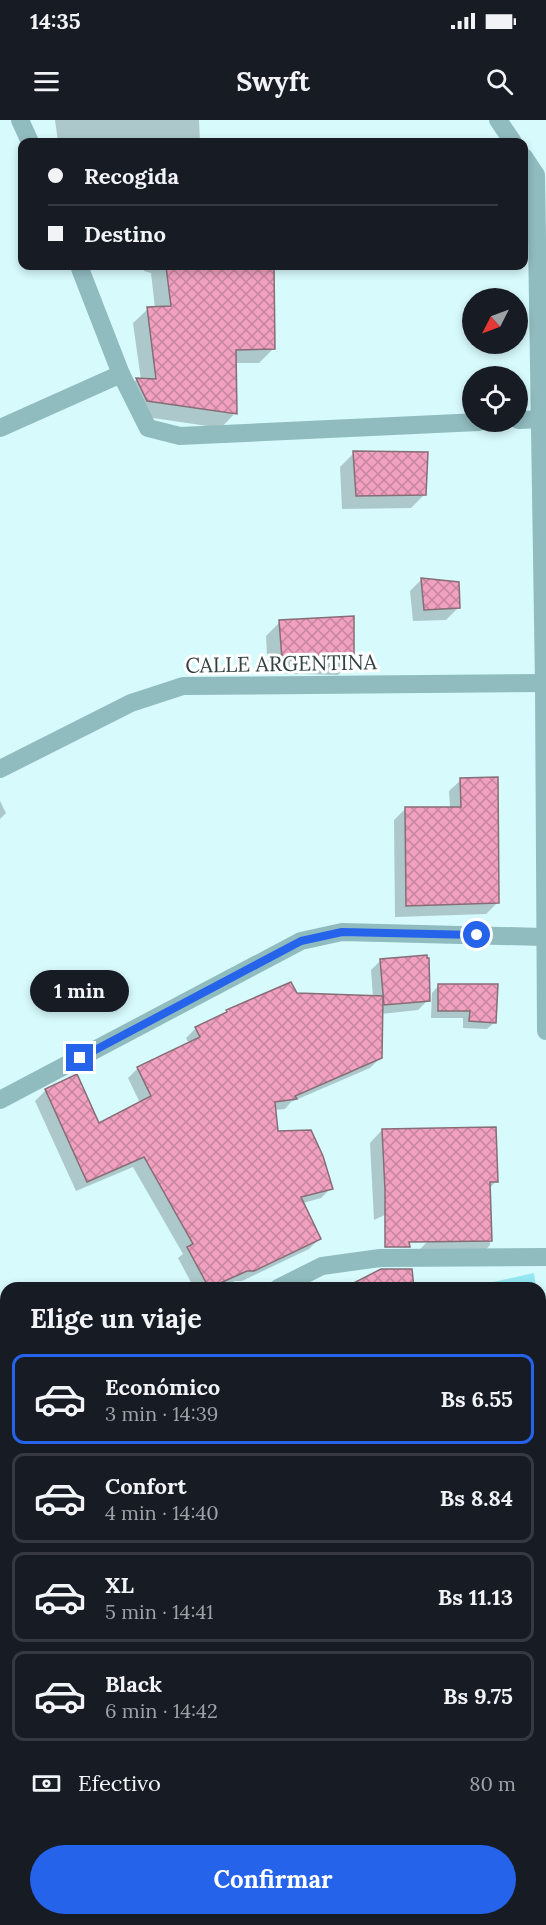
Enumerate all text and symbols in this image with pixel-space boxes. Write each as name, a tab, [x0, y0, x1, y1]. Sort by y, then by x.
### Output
text: 14:35	[30, 7, 81, 35]
text: Swyft	[236, 64, 310, 98]
icon: menu	[30, 65, 63, 98]
icon: search	[483, 65, 516, 98]
text: Recogida	[84, 162, 179, 190]
text: Destino	[84, 220, 166, 248]
north arrow	[462, 288, 528, 354]
map controls	[462, 288, 528, 432]
button: locate	[462, 366, 528, 432]
street label: CALLE ARGENTINA	[185, 648, 378, 679]
route start	[463, 921, 490, 948]
callout: 1 min	[31, 971, 130, 1013]
text: 1 min	[54, 978, 105, 1003]
route end	[66, 1044, 93, 1071]
text: Elige un viaje	[30, 1301, 202, 1335]
icon: car	[33, 1372, 87, 1426]
text: Económico	[105, 1373, 220, 1401]
text: Bs 6.55	[441, 1385, 513, 1413]
text: 3 min · 14:39	[105, 1401, 218, 1426]
icon: car	[33, 1471, 87, 1525]
text: Confort	[105, 1472, 187, 1500]
text: Bs 8.84	[440, 1484, 513, 1512]
text: 4 min · 14:40	[105, 1500, 219, 1525]
icon: car	[33, 1570, 87, 1624]
text: XL	[105, 1571, 134, 1599]
text: Bs 11.13	[438, 1583, 513, 1611]
text: 5 min · 14:41	[105, 1599, 214, 1624]
icon: car	[33, 1669, 87, 1723]
text: Black	[105, 1670, 162, 1698]
text: Bs 9.75	[443, 1682, 513, 1710]
text: 6 min · 14:42	[105, 1698, 218, 1723]
icon: cash	[30, 1767, 63, 1800]
text: Efectivo	[78, 1769, 161, 1797]
text: 80 m	[469, 1771, 516, 1796]
button: Confirmar	[30, 1845, 516, 1914]

